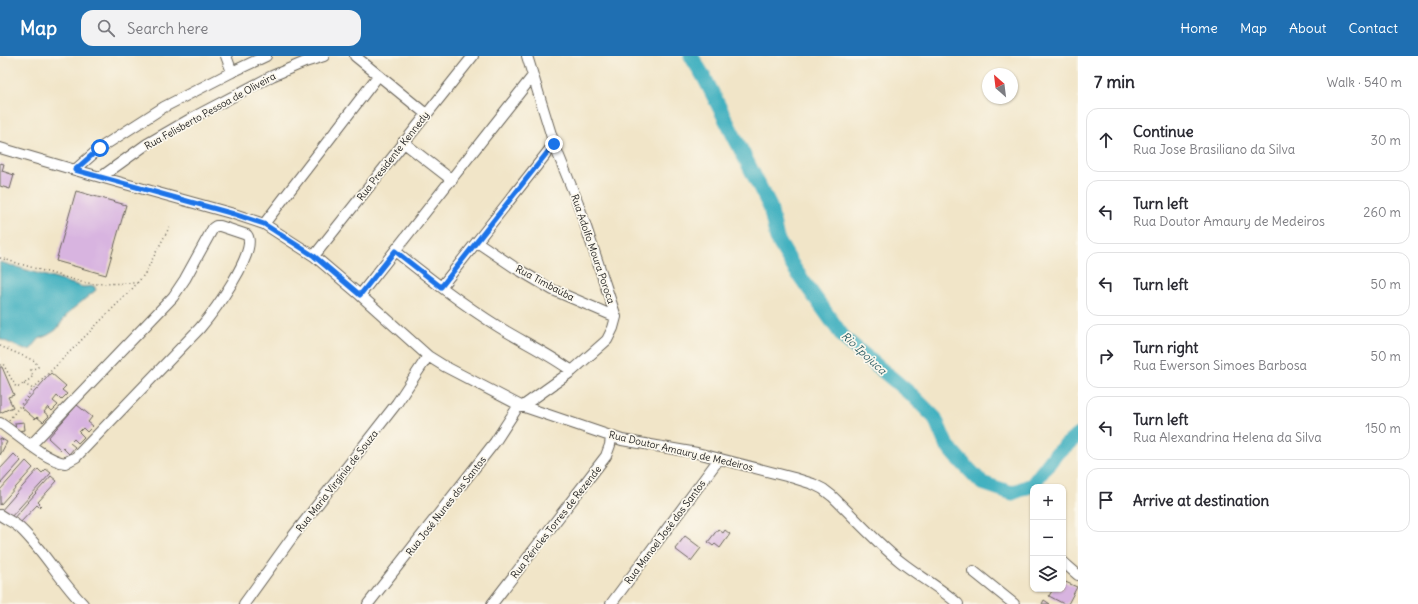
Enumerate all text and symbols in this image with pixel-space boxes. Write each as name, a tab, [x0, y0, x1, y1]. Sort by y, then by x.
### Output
search box	[81, 10, 361, 46]
text: Map	[20, 16, 57, 40]
icon: search	[95, 17, 117, 39]
text: Search here	[127, 19, 208, 38]
text: Home	[1180, 19, 1218, 37]
text: Map	[1240, 19, 1267, 37]
text: About	[1289, 19, 1327, 37]
text: Contact	[1349, 19, 1398, 37]
north arrow	[982, 68, 1018, 104]
street label: Rua Felisberto Pessoa de Oliveira	[142, 69, 278, 153]
text: 7 min	[1094, 71, 1135, 93]
text: Walk · 540 m	[1327, 74, 1402, 91]
street label: Rua Presidente Kennedy	[354, 109, 432, 203]
text: Continue	[1133, 122, 1194, 141]
icon: ahead	[1095, 129, 1117, 151]
text: 30 m	[1371, 132, 1401, 149]
route end	[545, 135, 563, 153]
route start	[91, 139, 109, 157]
text: Rua Jose Brasiliano da Silva	[1133, 141, 1295, 158]
street label: Rua Adolfo Moura Poroca	[568, 193, 618, 306]
text: Turn left	[1133, 194, 1188, 213]
icon: left	[1095, 201, 1117, 223]
text: 260 m	[1363, 204, 1401, 221]
text: Rua Doutor Amaury de Medeiros	[1133, 213, 1325, 230]
street label: Rua Timbaúba	[513, 262, 577, 304]
icon: left	[1095, 273, 1117, 295]
text: Turn left	[1133, 275, 1188, 294]
text: 50 m	[1370, 276, 1401, 293]
water label: Rio Ipojuca	[839, 329, 890, 378]
text: Turn right	[1133, 338, 1198, 357]
icon: right	[1095, 345, 1117, 367]
text: 50 m	[1370, 348, 1401, 365]
text: Rua Ewerson Simoes Barbosa	[1133, 357, 1307, 374]
text: Turn left	[1133, 410, 1188, 429]
icon: left	[1095, 417, 1117, 439]
text: 150 m	[1365, 420, 1401, 437]
street label: Rua Maria Virgínia de Souza	[293, 427, 381, 535]
street label: Rua Doutor Amaury de Medeiros	[608, 428, 755, 474]
text: Rua Alexandrina Helena da Silva	[1133, 429, 1322, 446]
street label: Rua José Nunes dos Santos	[403, 453, 489, 558]
street label: Rua Péricles Torres de Rezende	[508, 463, 604, 581]
street label: Rua Manoel José dos Santos	[621, 477, 709, 587]
map controls	[1030, 484, 1066, 592]
button: +	[1030, 484, 1066, 520]
icon: arrive	[1095, 489, 1117, 511]
text: Arrive at destination	[1133, 491, 1269, 510]
button: −	[1030, 520, 1066, 556]
button: layers	[1030, 556, 1066, 592]

